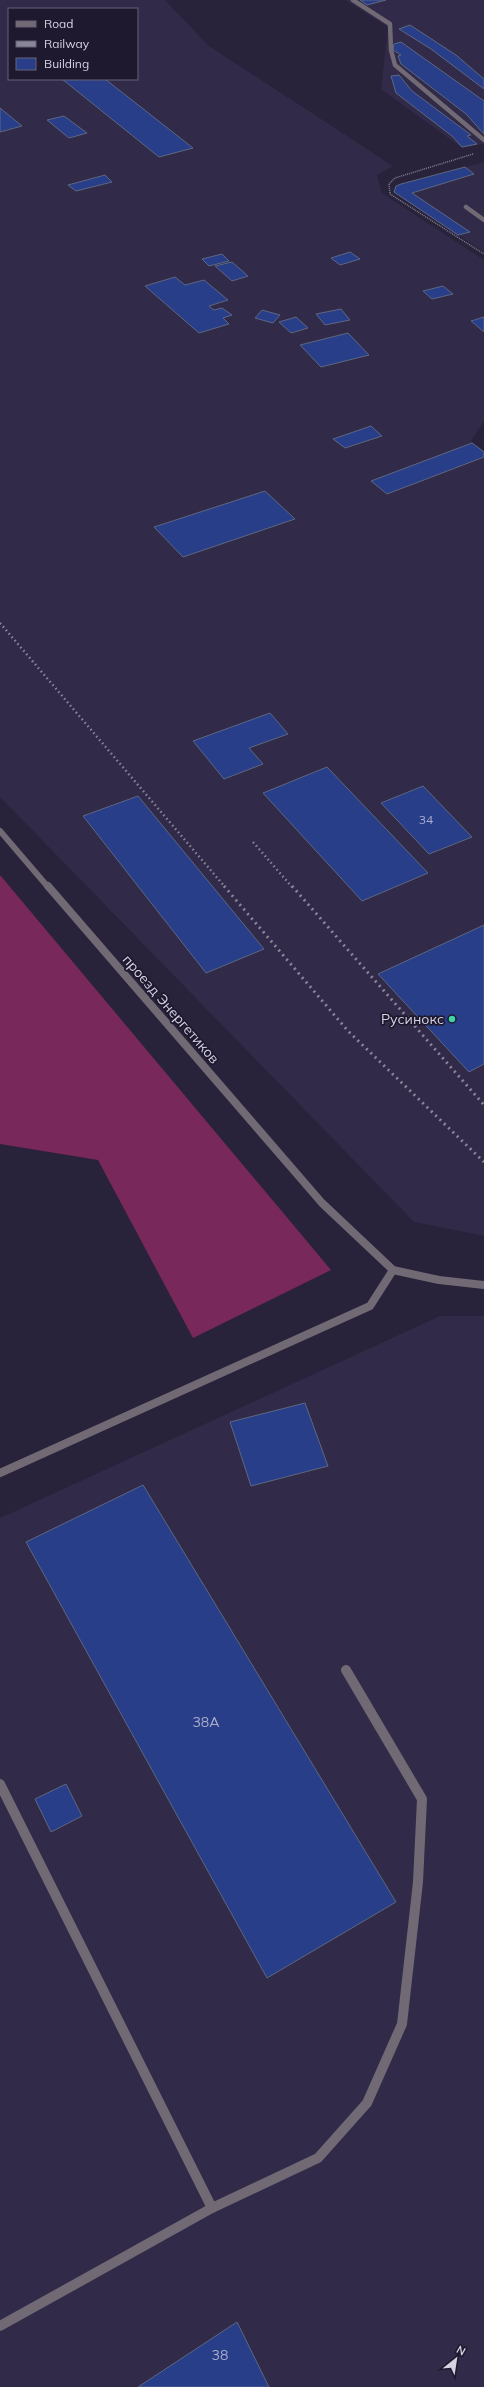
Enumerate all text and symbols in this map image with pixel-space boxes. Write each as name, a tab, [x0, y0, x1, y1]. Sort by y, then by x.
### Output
legend	[8, 8, 138, 80]
text: Road	[44, 16, 73, 31]
text: Railway	[44, 36, 90, 51]
text: Building	[44, 56, 89, 71]
house number: 34	[419, 812, 433, 827]
street label: проезд Энергетиков	[119, 951, 223, 1067]
place label: Русинокс	[381, 1010, 444, 1028]
marker: Русинокс	[447, 1014, 457, 1024]
house number: 38А	[192, 1713, 220, 1731]
north arrow	[436, 2339, 476, 2379]
text: N	[454, 2342, 468, 2358]
house number: 38	[212, 2346, 228, 2364]

